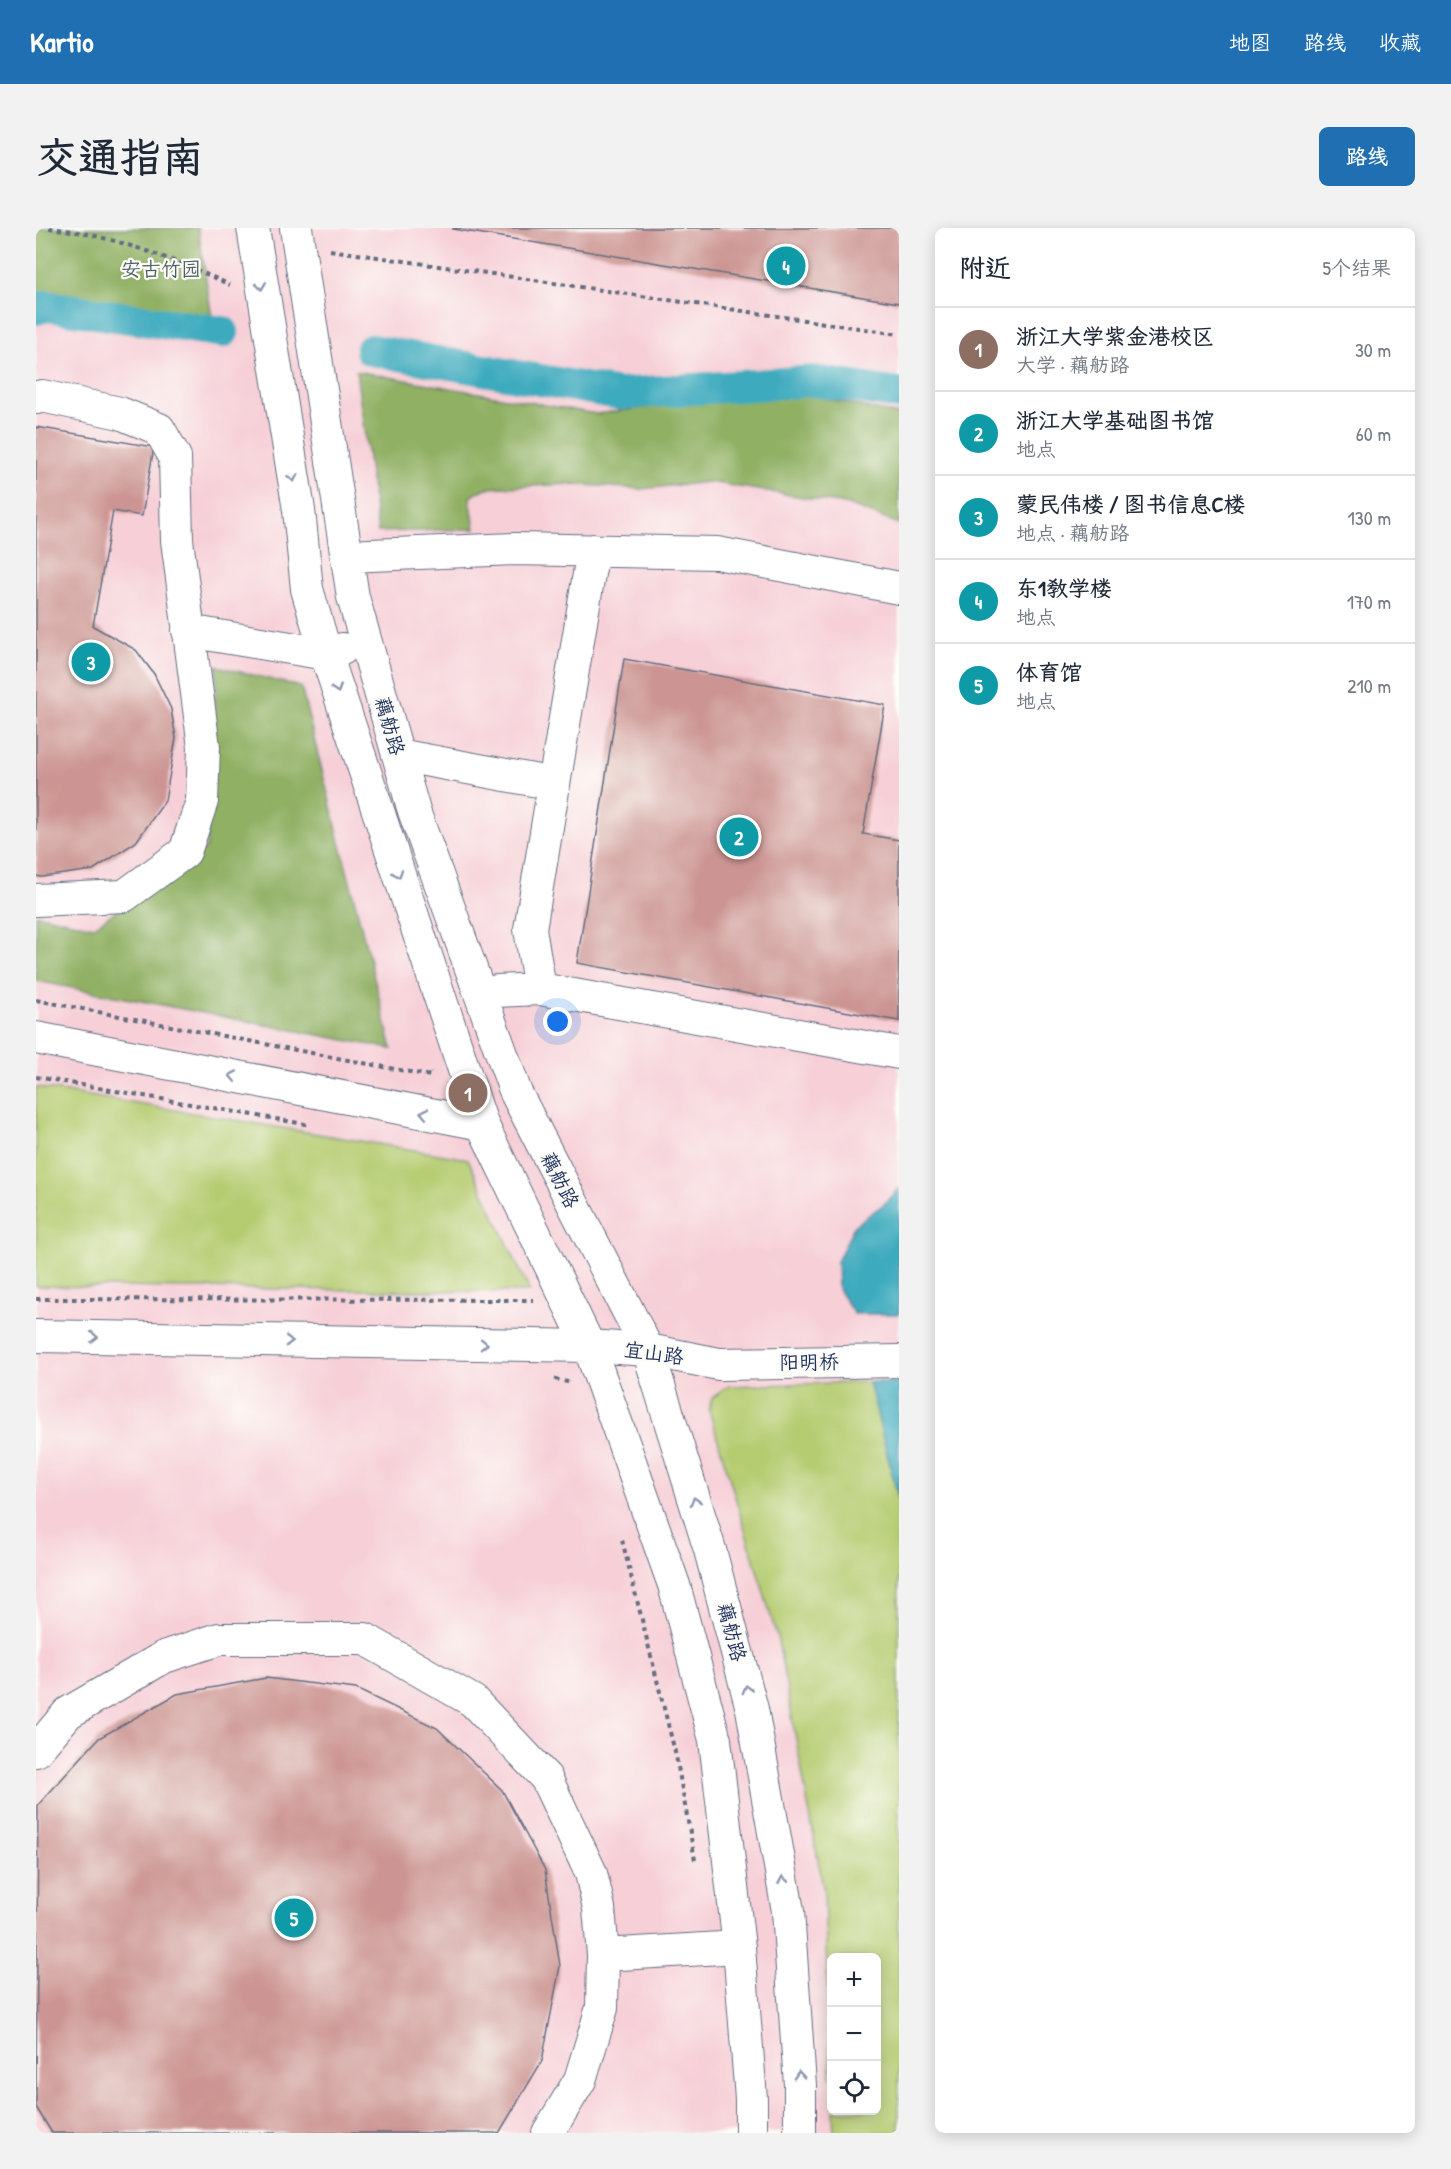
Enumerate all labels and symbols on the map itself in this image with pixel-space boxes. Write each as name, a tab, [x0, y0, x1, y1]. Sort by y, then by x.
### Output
pin: 4	[766, 243, 806, 288]
park label: 安古竹园	[121, 255, 201, 282]
one-way arrow	[255, 281, 267, 291]
one-way arrow	[287, 474, 299, 483]
pin: 3	[72, 640, 110, 684]
one-way arrow	[330, 683, 343, 694]
street label: 藕舫路	[369, 693, 412, 759]
pin: 2	[720, 814, 758, 860]
one-way arrow	[391, 868, 404, 879]
your location	[543, 1007, 572, 1036]
one-way arrow	[228, 1070, 238, 1083]
pin: 1	[448, 1070, 488, 1116]
one-way arrow	[420, 1107, 430, 1120]
street label: 藕舫路	[535, 1147, 587, 1214]
one-way arrow	[90, 1331, 99, 1344]
one-way arrow	[285, 1335, 294, 1347]
street label: 宜山路	[622, 1335, 687, 1370]
one-way arrow	[480, 1338, 489, 1350]
street label: 阳明桥	[779, 1347, 839, 1376]
one-way arrow	[690, 1496, 702, 1507]
street label: 藕舫路	[712, 1599, 754, 1665]
one-way arrow	[742, 1684, 754, 1695]
one-way arrow	[777, 1876, 790, 1886]
pin: 5	[274, 1896, 314, 1940]
one-way arrow	[793, 2070, 806, 2079]

